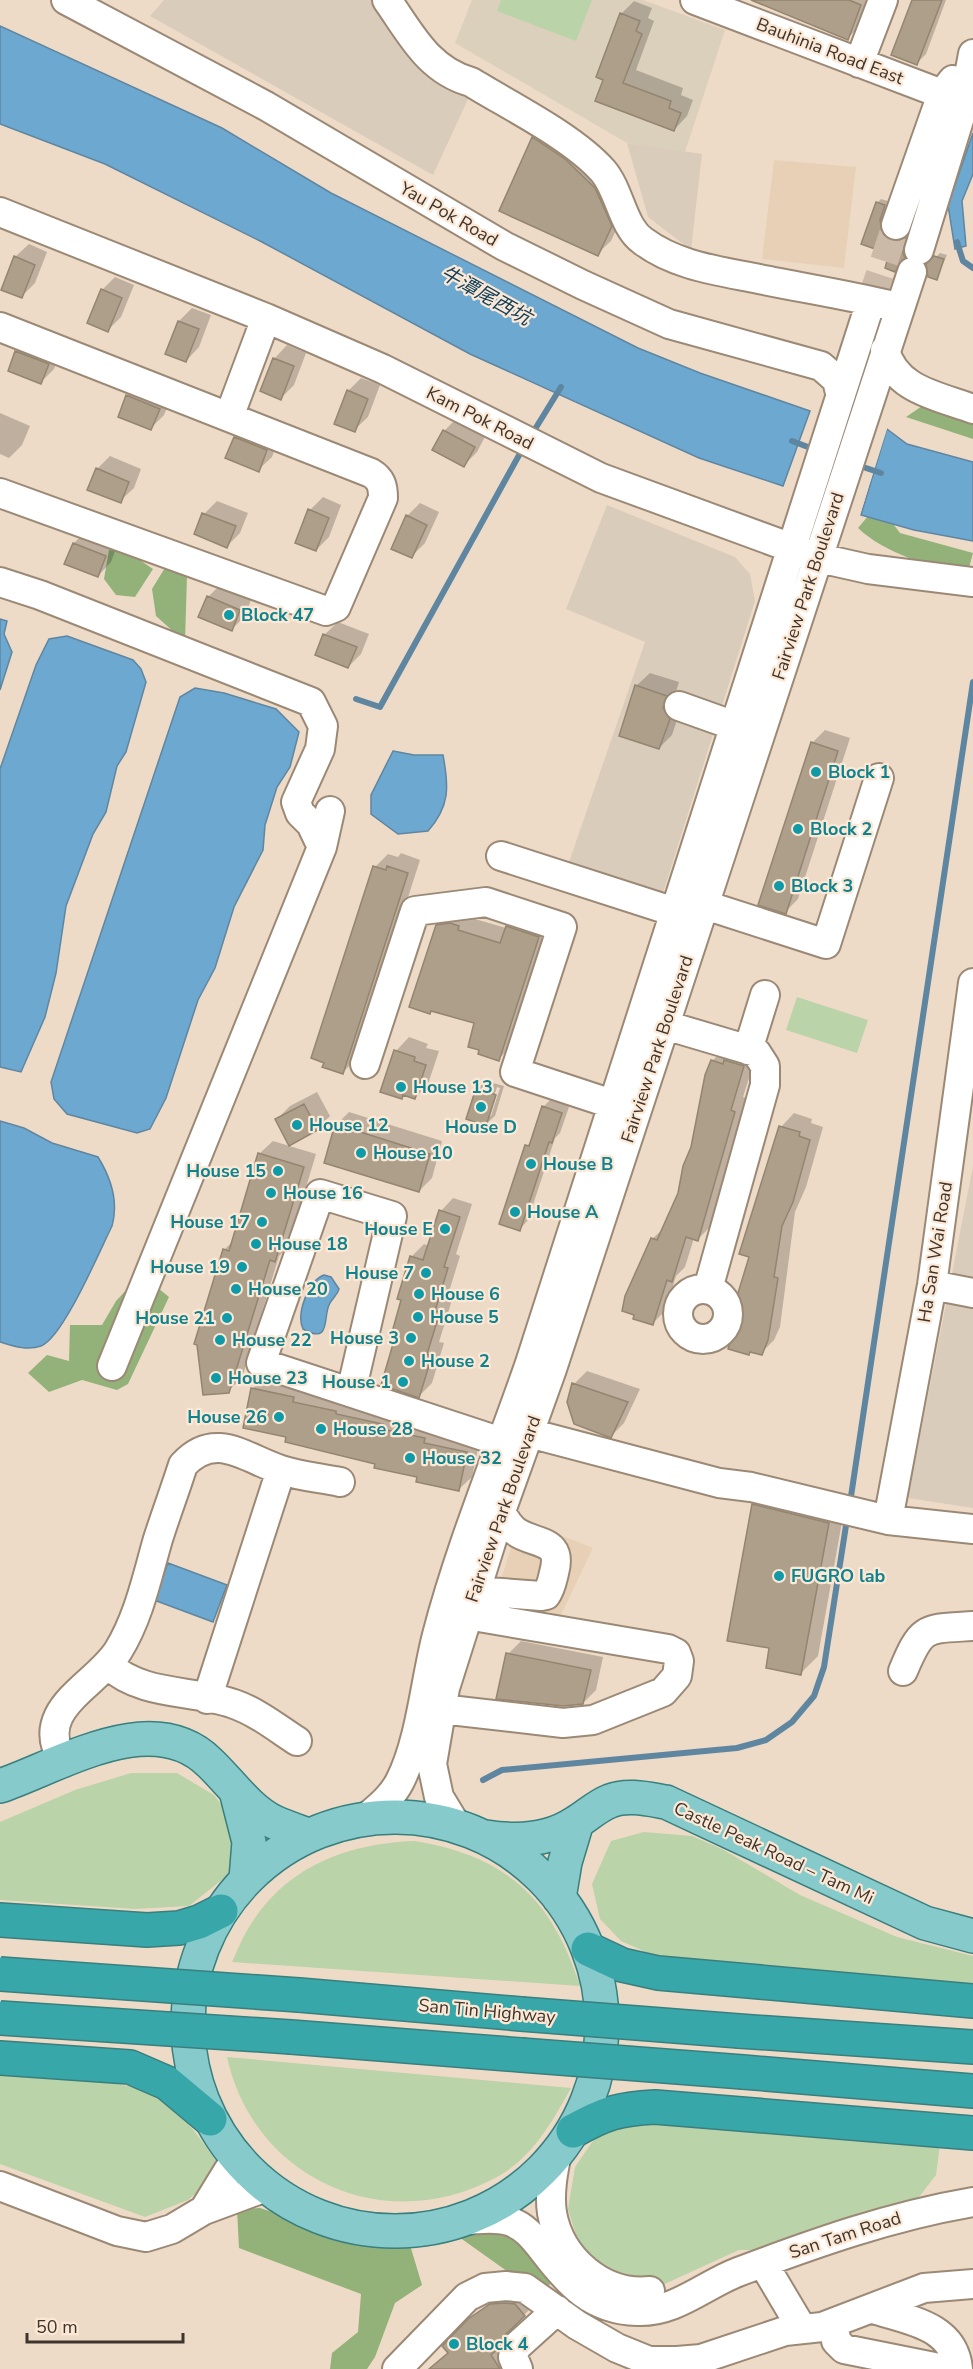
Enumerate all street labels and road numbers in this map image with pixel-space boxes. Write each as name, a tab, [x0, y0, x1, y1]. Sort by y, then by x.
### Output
street label: Bauhinia Road East	[753, 12, 908, 90]
street label: Yau Pok Road	[394, 176, 503, 252]
street label: Kam Pok Road	[422, 381, 538, 455]
street label: Fairview Park Boulevard	[766, 489, 850, 683]
street label: Fairview Park Boulevard	[615, 952, 699, 1146]
street label: Ha San Wai Road	[912, 1180, 958, 1324]
street label: Fairview Park Boulevard	[460, 1412, 546, 1606]
street label: Castle Peak Road – Tam Mi	[670, 1796, 878, 1910]
street label: San Tin Highway	[417, 1993, 557, 2029]
street label: San Tam Road	[786, 2206, 904, 2264]

